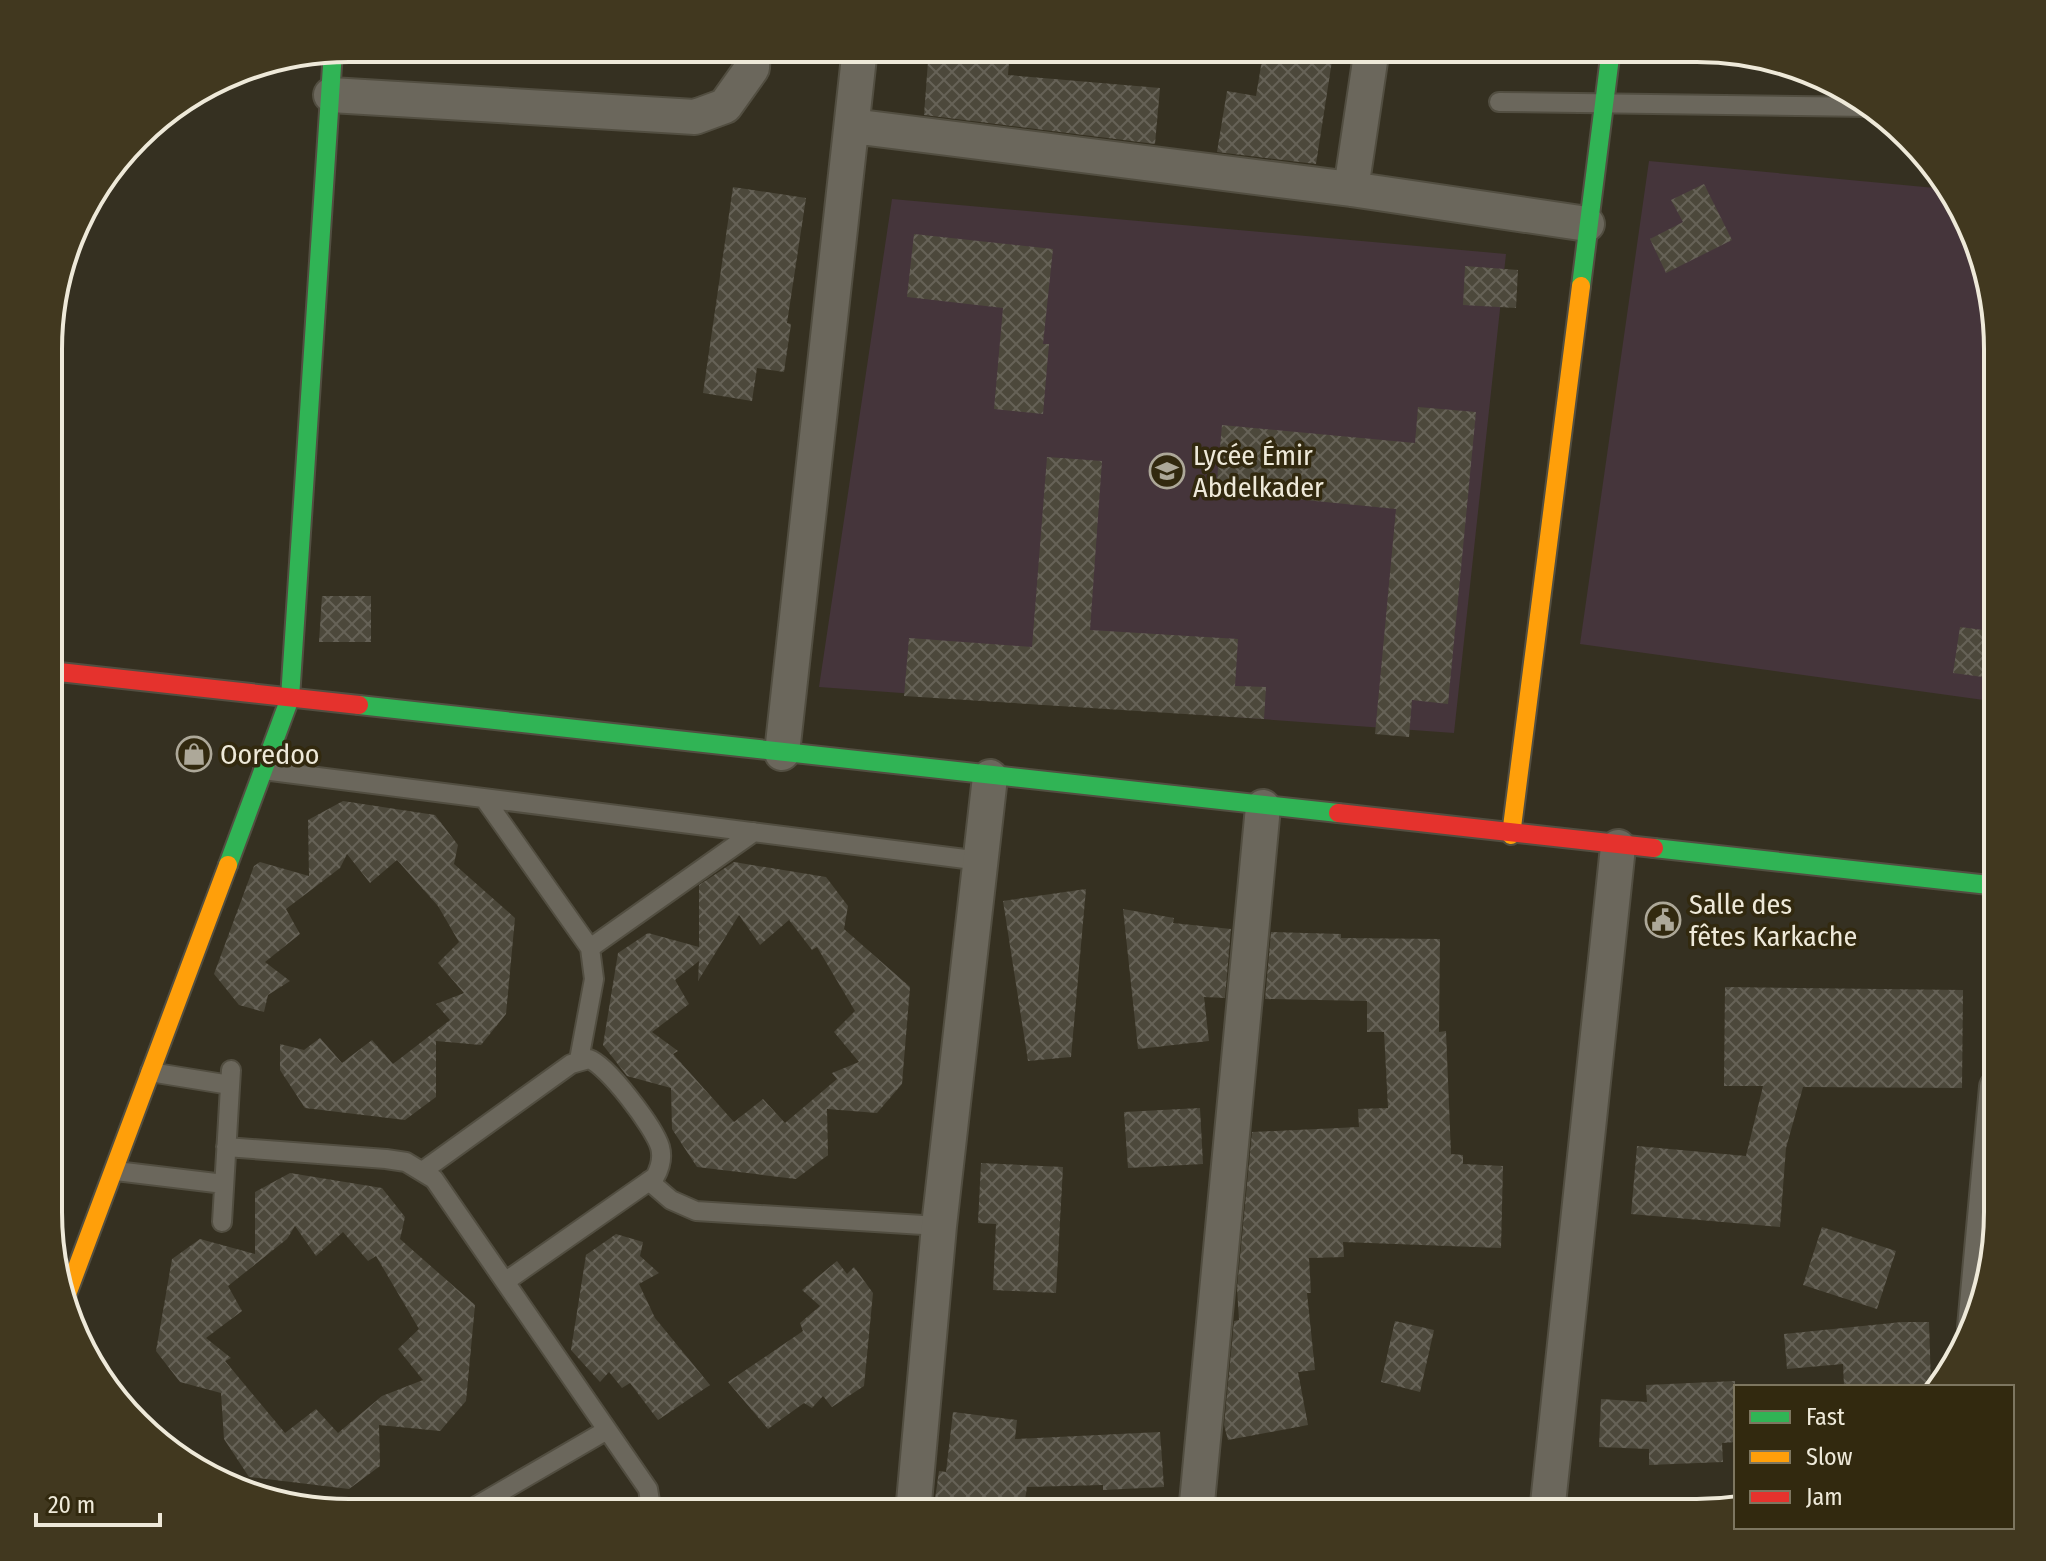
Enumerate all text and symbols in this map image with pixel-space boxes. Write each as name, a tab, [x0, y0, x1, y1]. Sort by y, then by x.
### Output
place label: Lycée Émir Abdelkader	[1193, 439, 1324, 504]
school or university icon: Lycée Émir Abdelkader	[1148, 452, 1186, 490]
shop icon: Ooredoo	[175, 735, 213, 773]
place label: Ooredoo	[220, 738, 320, 771]
place label: Salle des fêtes Karkache	[1689, 888, 1857, 953]
public building icon: Salle des fêtes Karkache	[1644, 901, 1682, 939]
legend	[1734, 1385, 2014, 1529]
text: Fast	[1806, 1403, 1845, 1431]
text: Slow	[1806, 1443, 1853, 1471]
scale bar	[36, 1477, 160, 1527]
text: Jam	[1806, 1483, 1843, 1511]
text: 20 m	[48, 1491, 95, 1519]

